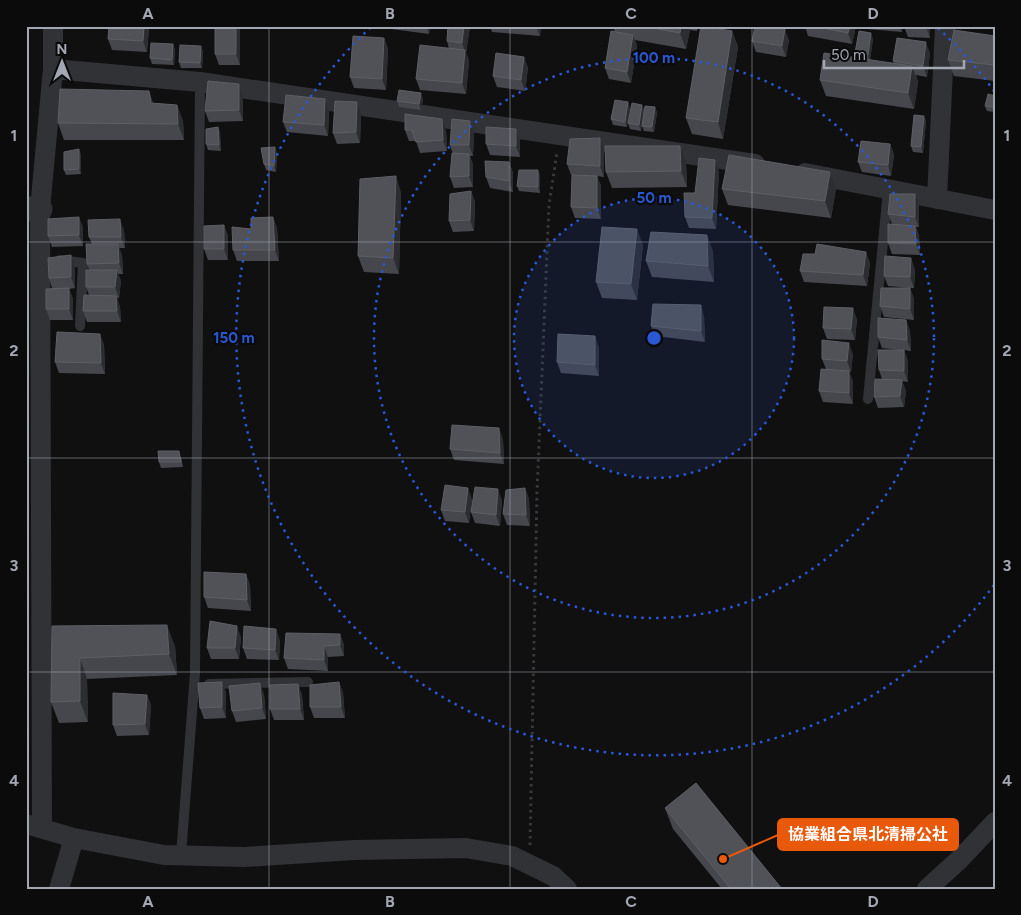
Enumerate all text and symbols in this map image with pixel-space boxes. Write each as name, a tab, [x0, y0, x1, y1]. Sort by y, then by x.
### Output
text: A	[142, 4, 154, 23]
text: B	[385, 4, 395, 23]
text: C	[625, 4, 637, 23]
text: D	[867, 4, 879, 23]
north arrow	[38, 38, 88, 88]
scale bar	[824, 38, 964, 70]
text: N	[57, 41, 67, 58]
text: 50 m	[831, 46, 866, 64]
text: 100 m	[633, 49, 675, 67]
text: 1	[11, 126, 17, 145]
text: 1	[1004, 126, 1010, 145]
text: 50 m	[636, 189, 672, 207]
text: 150 m	[213, 329, 255, 347]
centre of rings	[645, 329, 663, 347]
text: 2	[9, 341, 19, 360]
text: 2	[1002, 341, 1012, 360]
text: 3	[10, 556, 19, 575]
text: 3	[1003, 556, 1012, 575]
text: 4	[9, 771, 19, 790]
text: 4	[1002, 771, 1012, 790]
callout: 協業組合県北清掃公社	[778, 819, 958, 850]
text: 協業組合県北清掃公社	[788, 825, 948, 844]
text: A	[142, 892, 154, 911]
text: B	[385, 892, 395, 911]
text: C	[625, 892, 637, 911]
text: D	[867, 892, 879, 911]

